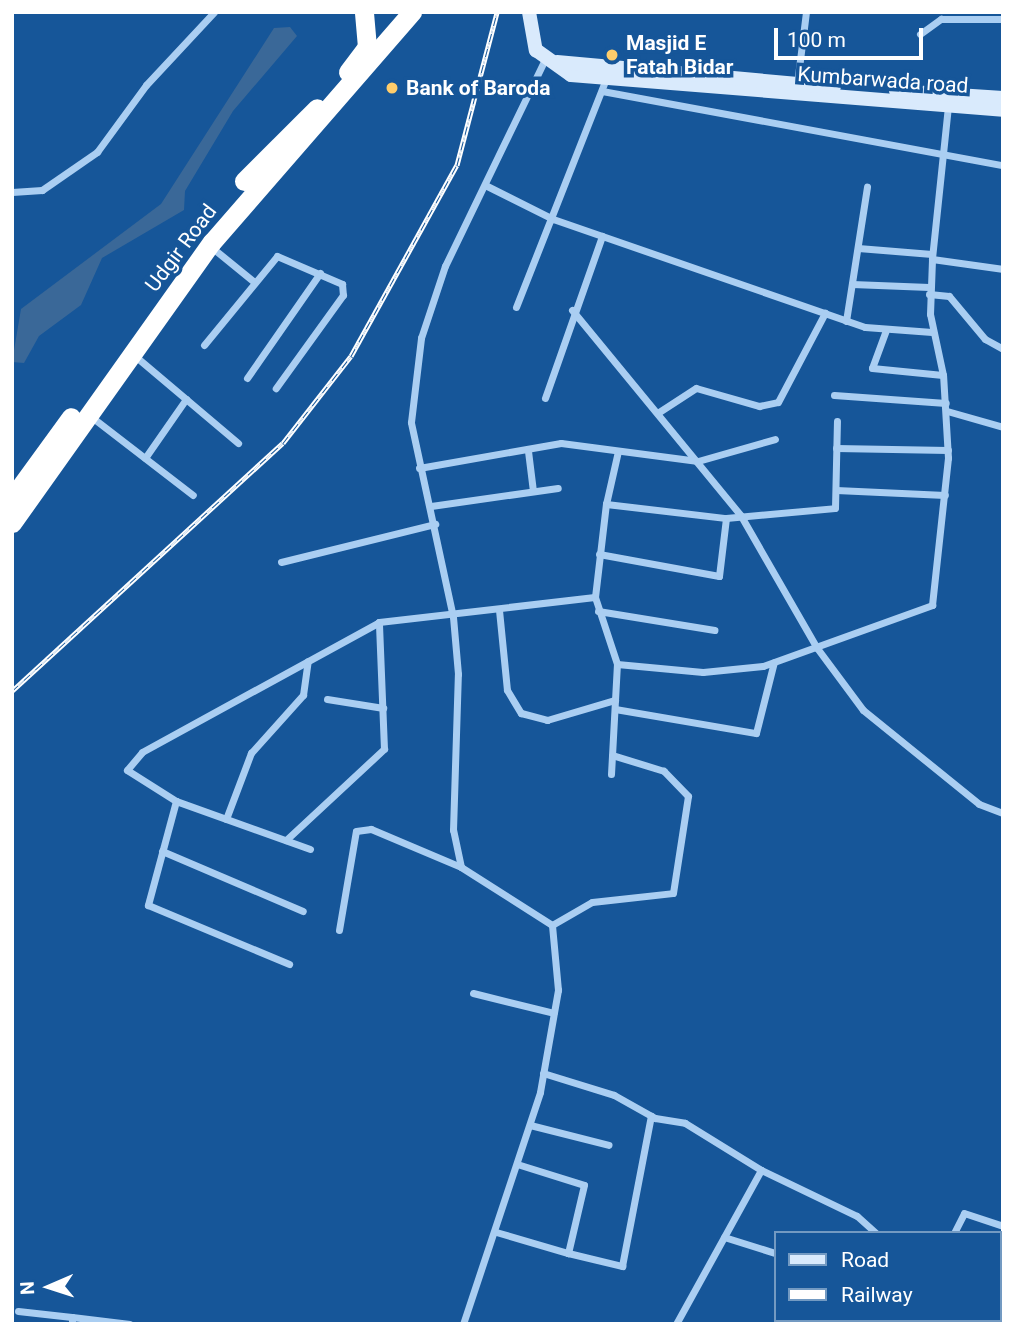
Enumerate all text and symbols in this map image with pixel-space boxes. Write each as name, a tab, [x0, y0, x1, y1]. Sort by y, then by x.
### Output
scale bar	[777, 14, 926, 58]
text: 100 m	[787, 28, 846, 52]
place label: Masjid E Fatah Bidar	[626, 30, 733, 80]
marker: Masjid E Fatah Bidar	[604, 47, 620, 63]
street label: Kumbarwada road	[797, 61, 969, 99]
place label: Bank of Baroda	[406, 75, 550, 101]
marker: Bank of Baroda	[384, 80, 400, 96]
street label: Udgir Road	[140, 199, 222, 297]
legend	[774, 1231, 1001, 1322]
text: Road	[841, 1248, 889, 1272]
north arrow	[14, 1252, 84, 1322]
text: N	[16, 1281, 39, 1295]
text: Railway	[841, 1283, 913, 1307]

